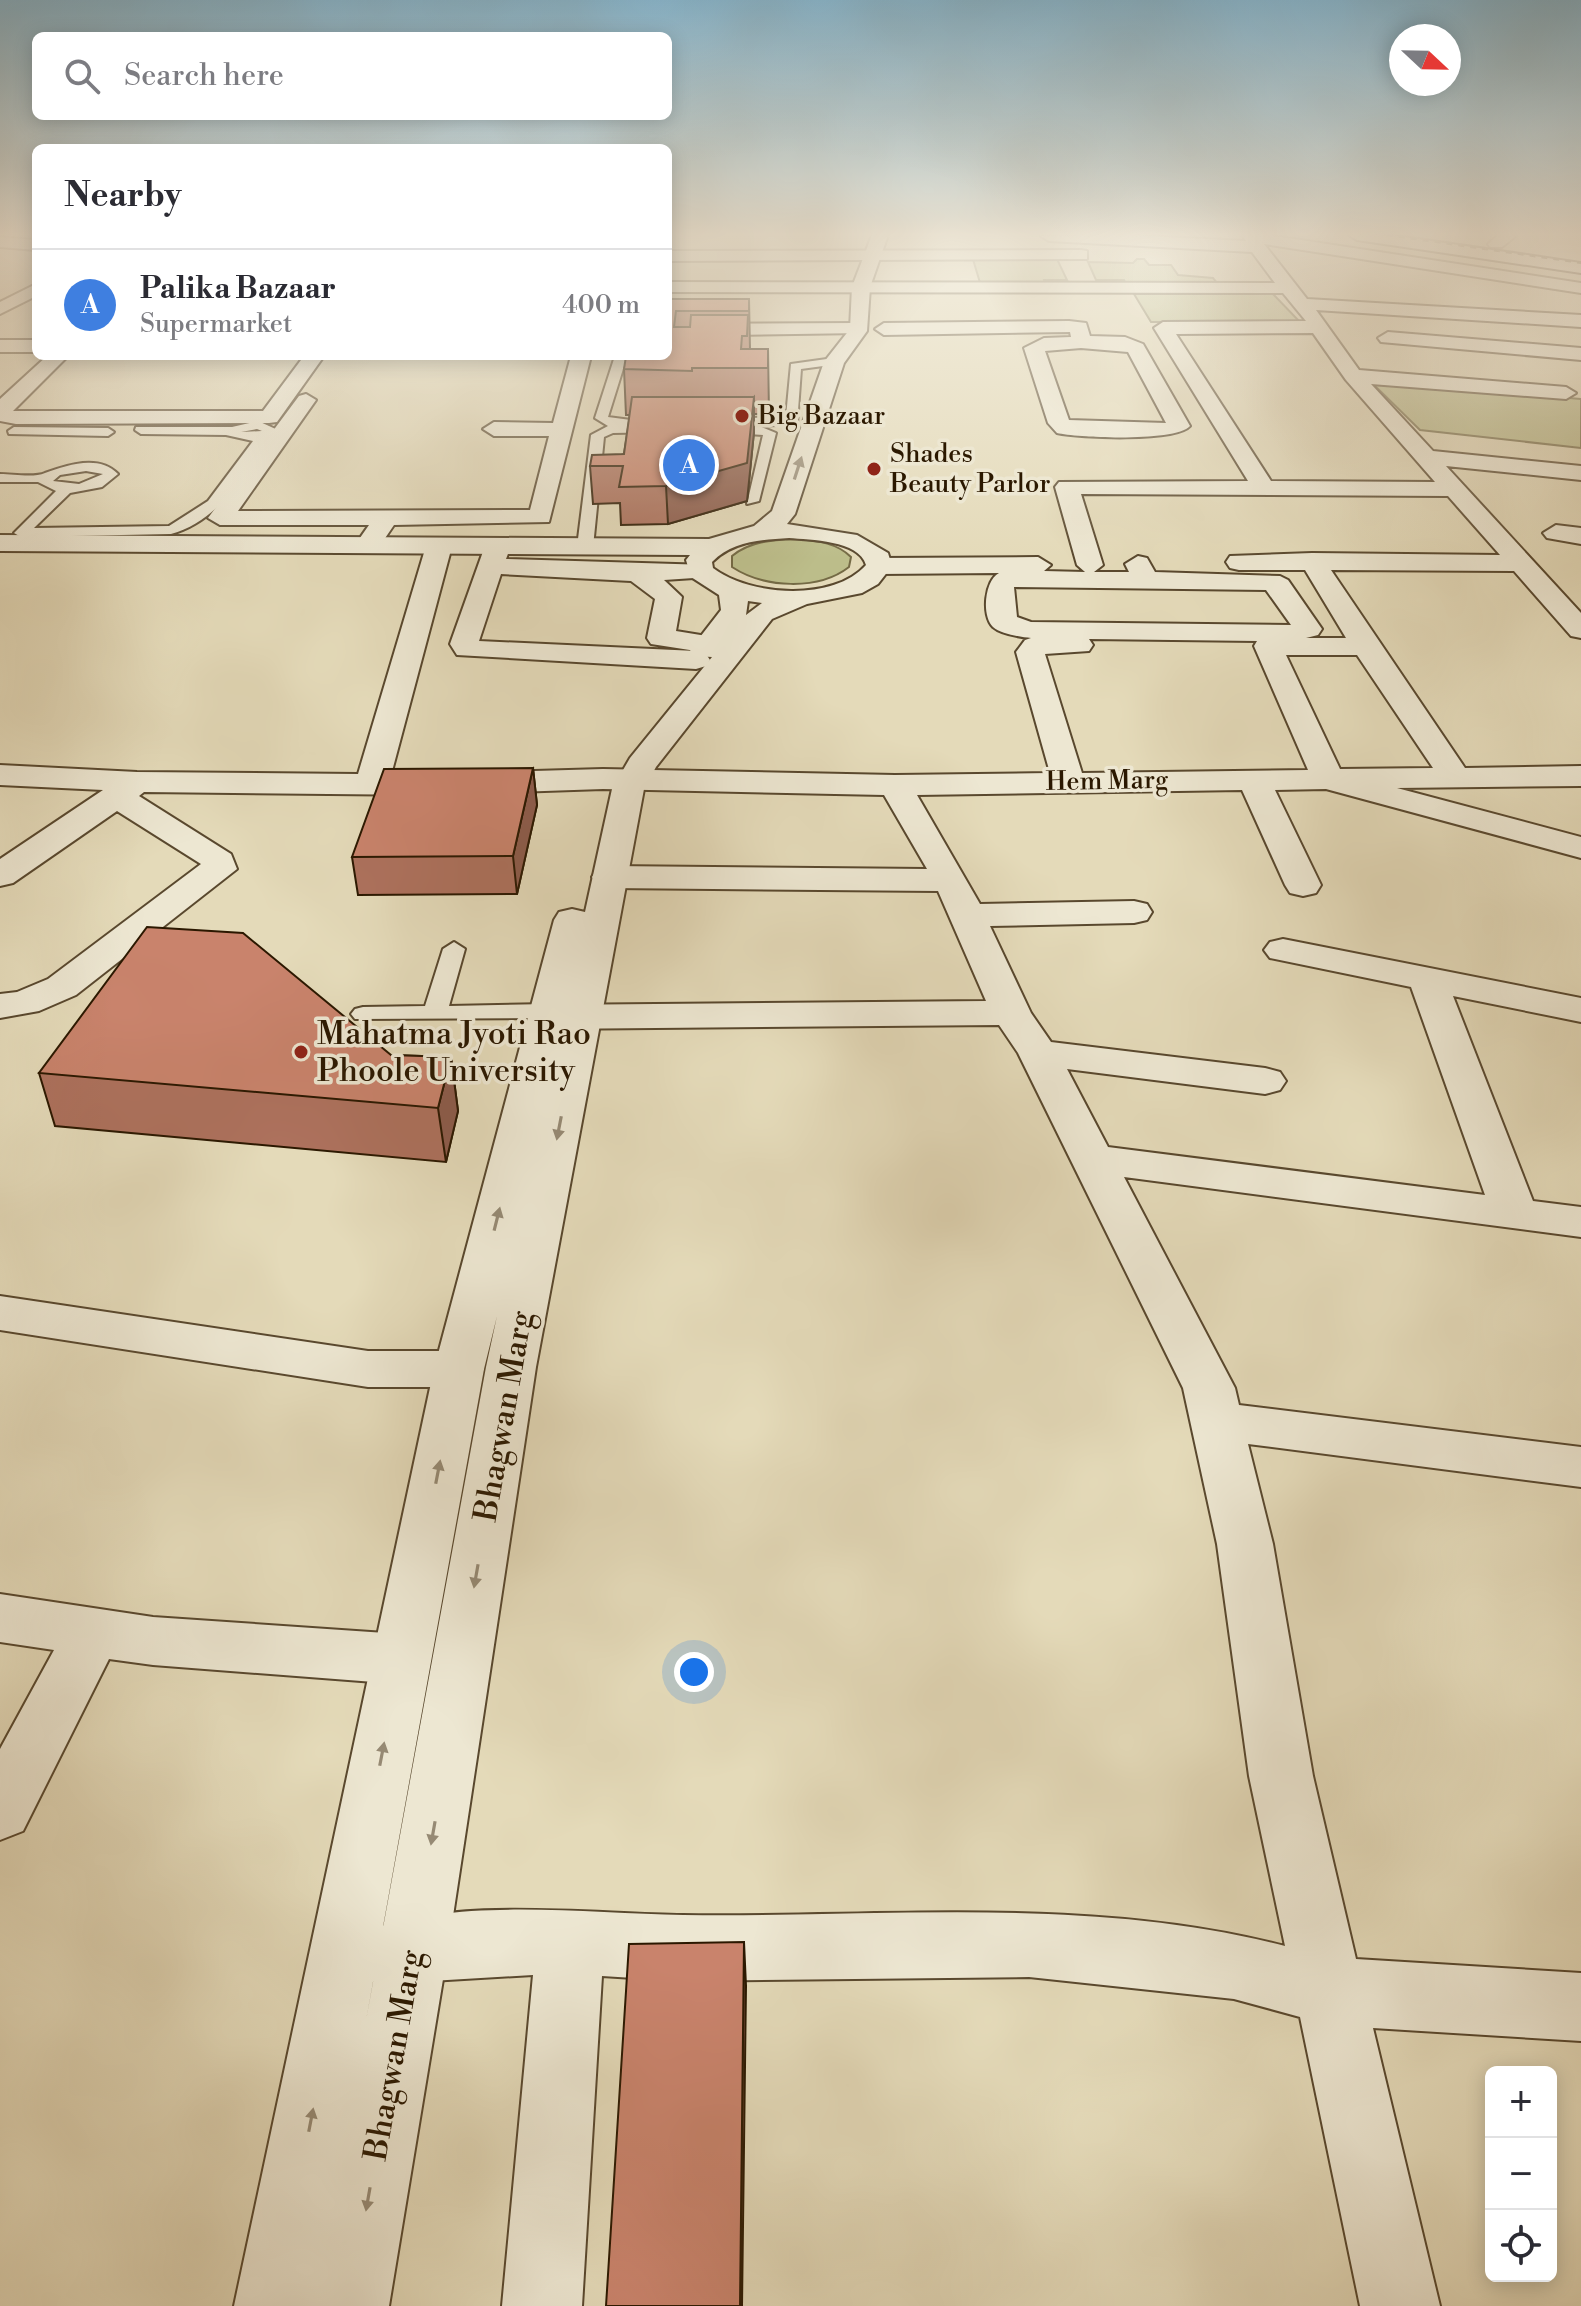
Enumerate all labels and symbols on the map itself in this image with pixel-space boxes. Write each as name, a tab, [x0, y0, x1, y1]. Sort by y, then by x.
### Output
north arrow	[1389, 24, 1461, 96]
place label: Big Bazaar	[757, 400, 885, 432]
marker: Big Bazaar	[733, 407, 751, 425]
pin: A	[663, 435, 715, 495]
place label: Shades Beauty Parlor	[889, 438, 1051, 500]
one-way arrow	[793, 455, 805, 479]
marker: Shades Beauty Parlor	[865, 460, 883, 478]
street label: Hem Marg	[1045, 764, 1169, 798]
place label: Mahatma Jyoti Rao Phoole University	[317, 1014, 591, 1091]
marker: Mahatma Jyoti Rao Phoole University	[292, 1043, 310, 1061]
one-way arrow	[552, 1116, 565, 1141]
one-way arrow	[491, 1206, 503, 1231]
street label: Bhagwan Marg	[466, 1307, 542, 1525]
one-way arrow	[432, 1459, 445, 1484]
one-way arrow	[470, 1564, 482, 1589]
your location	[674, 1652, 714, 1692]
one-way arrow	[376, 1742, 388, 1767]
one-way arrow	[426, 1821, 439, 1846]
street label: Bhagwan Marg	[356, 1946, 432, 2164]
one-way arrow	[305, 2107, 317, 2132]
one-way arrow	[362, 2187, 374, 2212]

